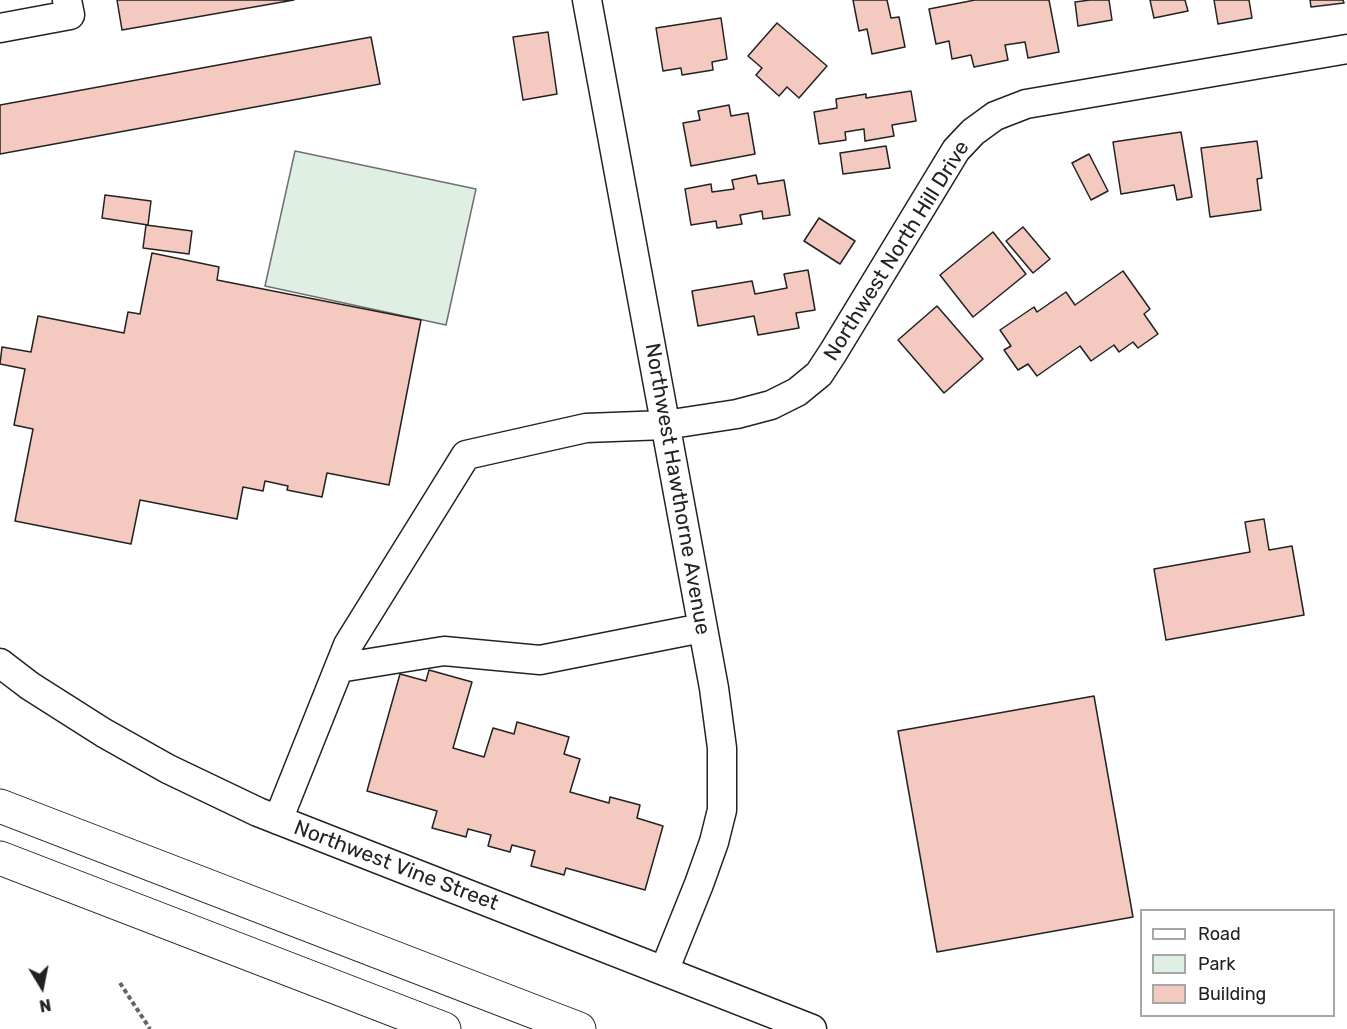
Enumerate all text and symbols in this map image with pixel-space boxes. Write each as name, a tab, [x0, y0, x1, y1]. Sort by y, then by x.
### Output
street label: Northwest North Hill Drive	[819, 136, 975, 366]
street label: Northwest Hawthorne Avenue	[639, 341, 715, 637]
street label: Northwest Vine Street	[290, 815, 502, 917]
legend	[1140, 909, 1335, 1017]
text: Road	[1198, 923, 1241, 945]
text: Park	[1198, 953, 1235, 975]
north arrow	[12, 957, 72, 1017]
text: Building	[1198, 983, 1266, 1005]
text: N	[38, 995, 53, 1016]

